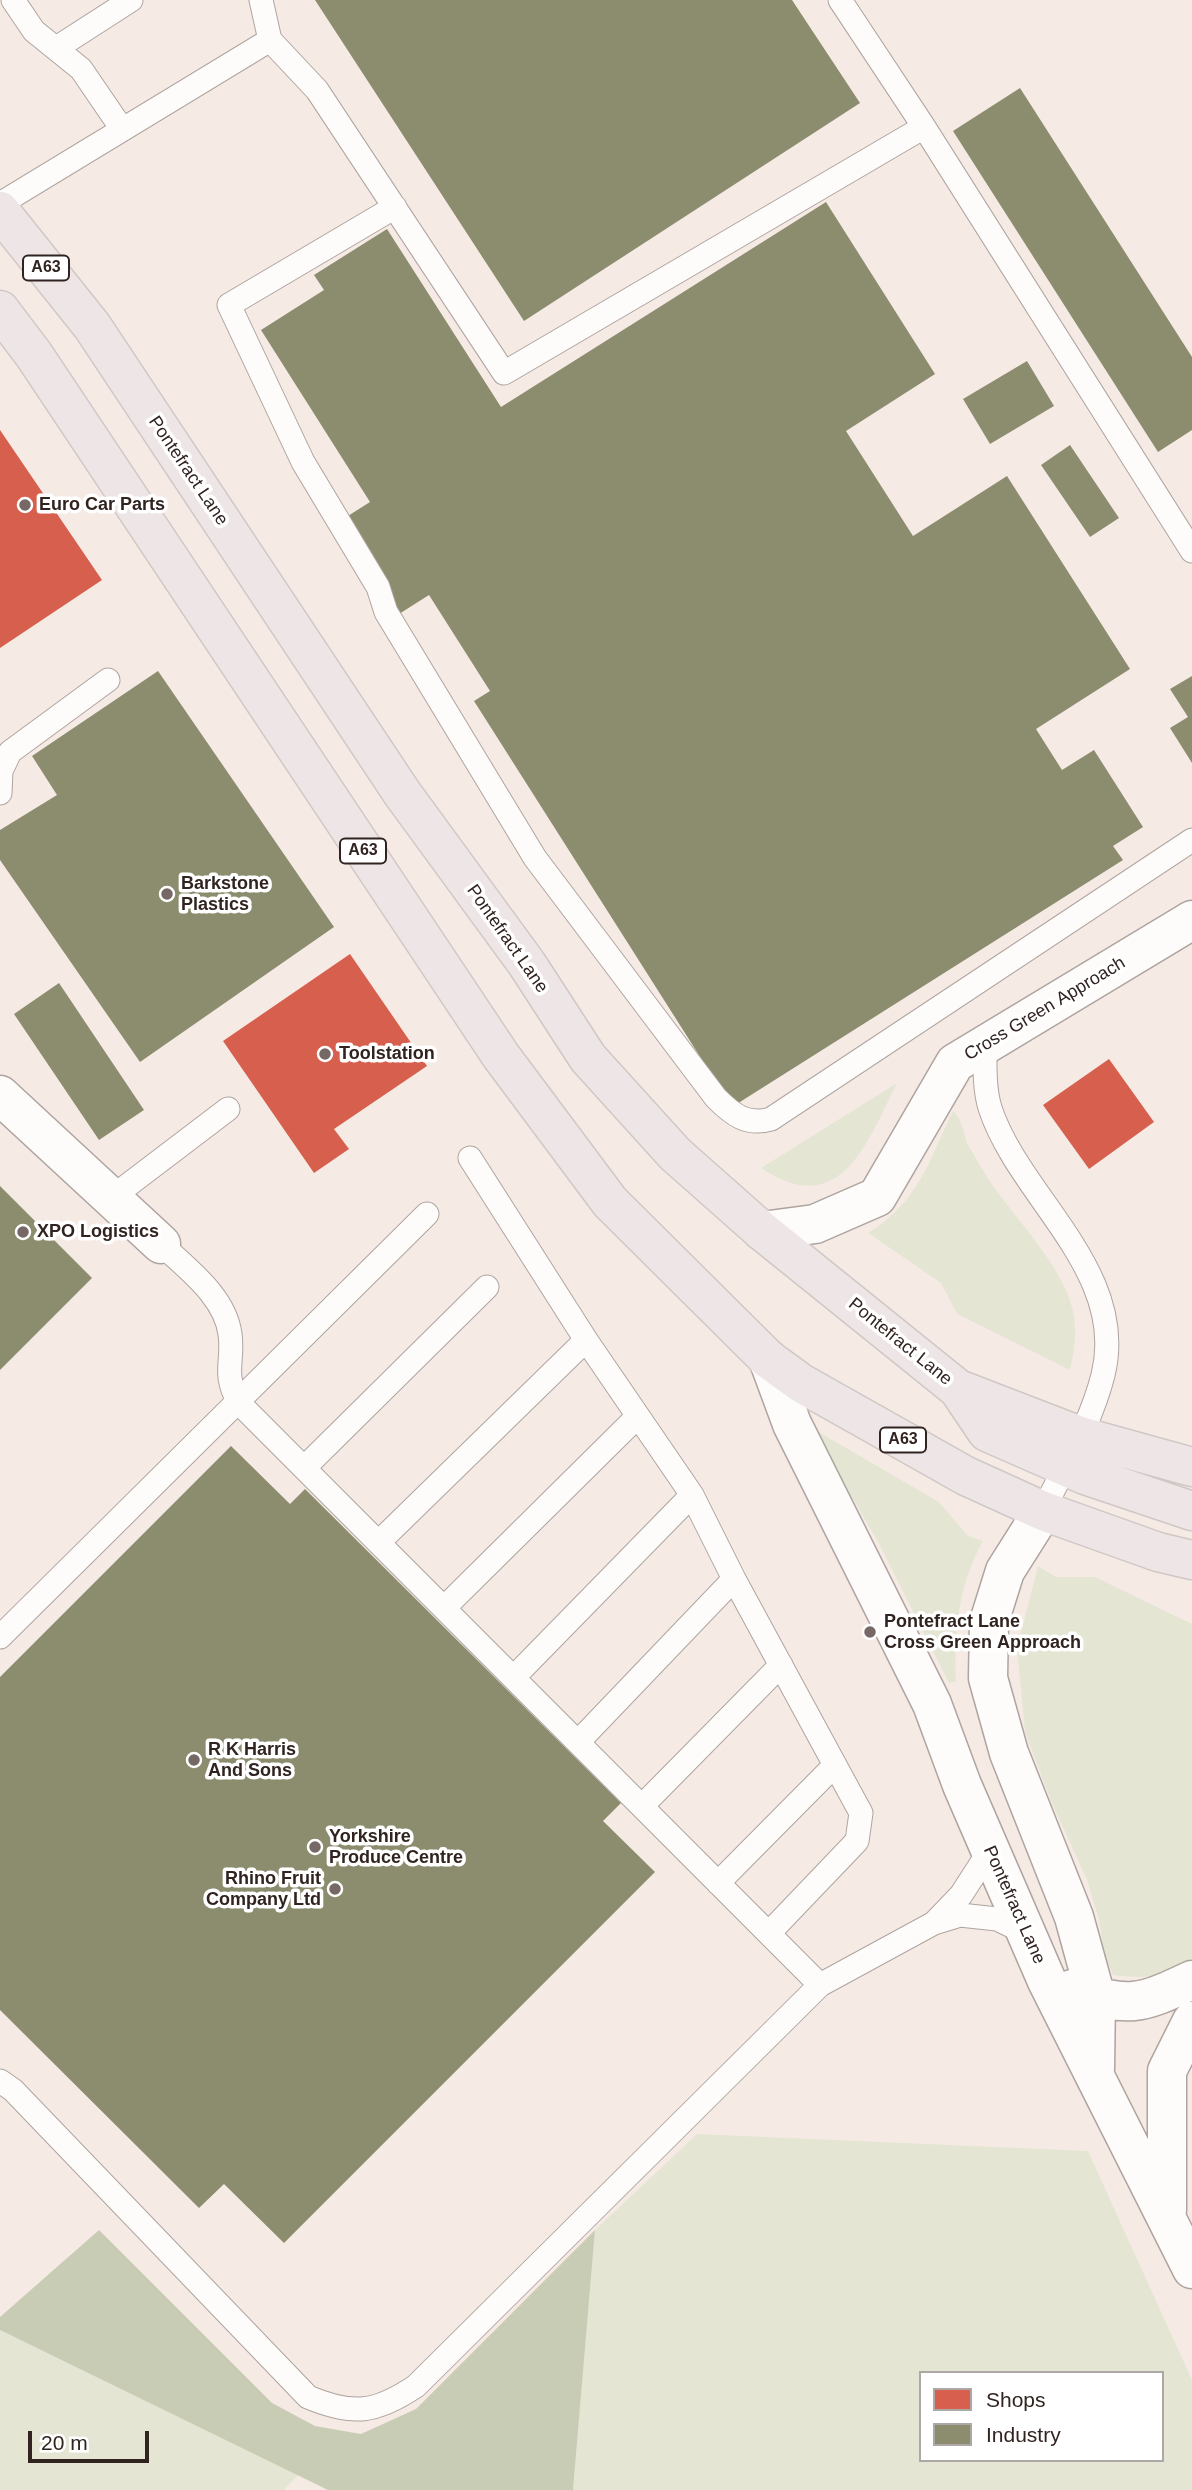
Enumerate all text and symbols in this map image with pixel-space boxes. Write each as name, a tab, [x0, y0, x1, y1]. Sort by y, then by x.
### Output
road number: A63	[23, 256, 69, 280]
street label: Pontefract Lane	[144, 412, 232, 530]
place label: Euro Car Parts	[39, 494, 165, 516]
marker: Euro Car Parts	[17, 497, 33, 513]
road number: A63	[340, 838, 386, 864]
place label: Barkstone Plastics	[181, 873, 269, 916]
street label: Pontefract Lane	[462, 881, 552, 997]
marker: Barkstone Plastics	[159, 886, 175, 902]
street label: Cross Green Approach	[961, 952, 1129, 1066]
place label: Toolstation	[339, 1043, 435, 1065]
marker: Toolstation	[317, 1046, 333, 1062]
place label: XPO Logistics	[37, 1221, 159, 1243]
marker: XPO Logistics	[15, 1224, 31, 1240]
street label: Pontefract Lane	[844, 1294, 956, 1390]
road number: A63	[880, 1428, 926, 1452]
place label: Pontefract Lane Cross Green Approach	[884, 1611, 1081, 1654]
marker: Pontefract Lane Cross Green Approach	[862, 1624, 878, 1640]
place label: R K Harris And Sons	[208, 1739, 296, 1782]
marker: R K Harris And Sons	[186, 1752, 202, 1768]
place label: Yorkshire Produce Centre	[329, 1826, 463, 1868]
marker: Yorkshire Produce Centre	[307, 1839, 323, 1855]
street label: Pontefract Lane	[978, 1843, 1050, 1967]
place label: Rhino Fruit Company Ltd	[206, 1868, 321, 1910]
marker: Rhino Fruit Company Ltd	[327, 1881, 343, 1897]
legend	[919, 2371, 1164, 2462]
text: Shops	[986, 2388, 1046, 2411]
scale bar	[32, 2416, 152, 2460]
text: Industry	[986, 2423, 1061, 2446]
text: 20 m	[41, 2431, 88, 2454]

